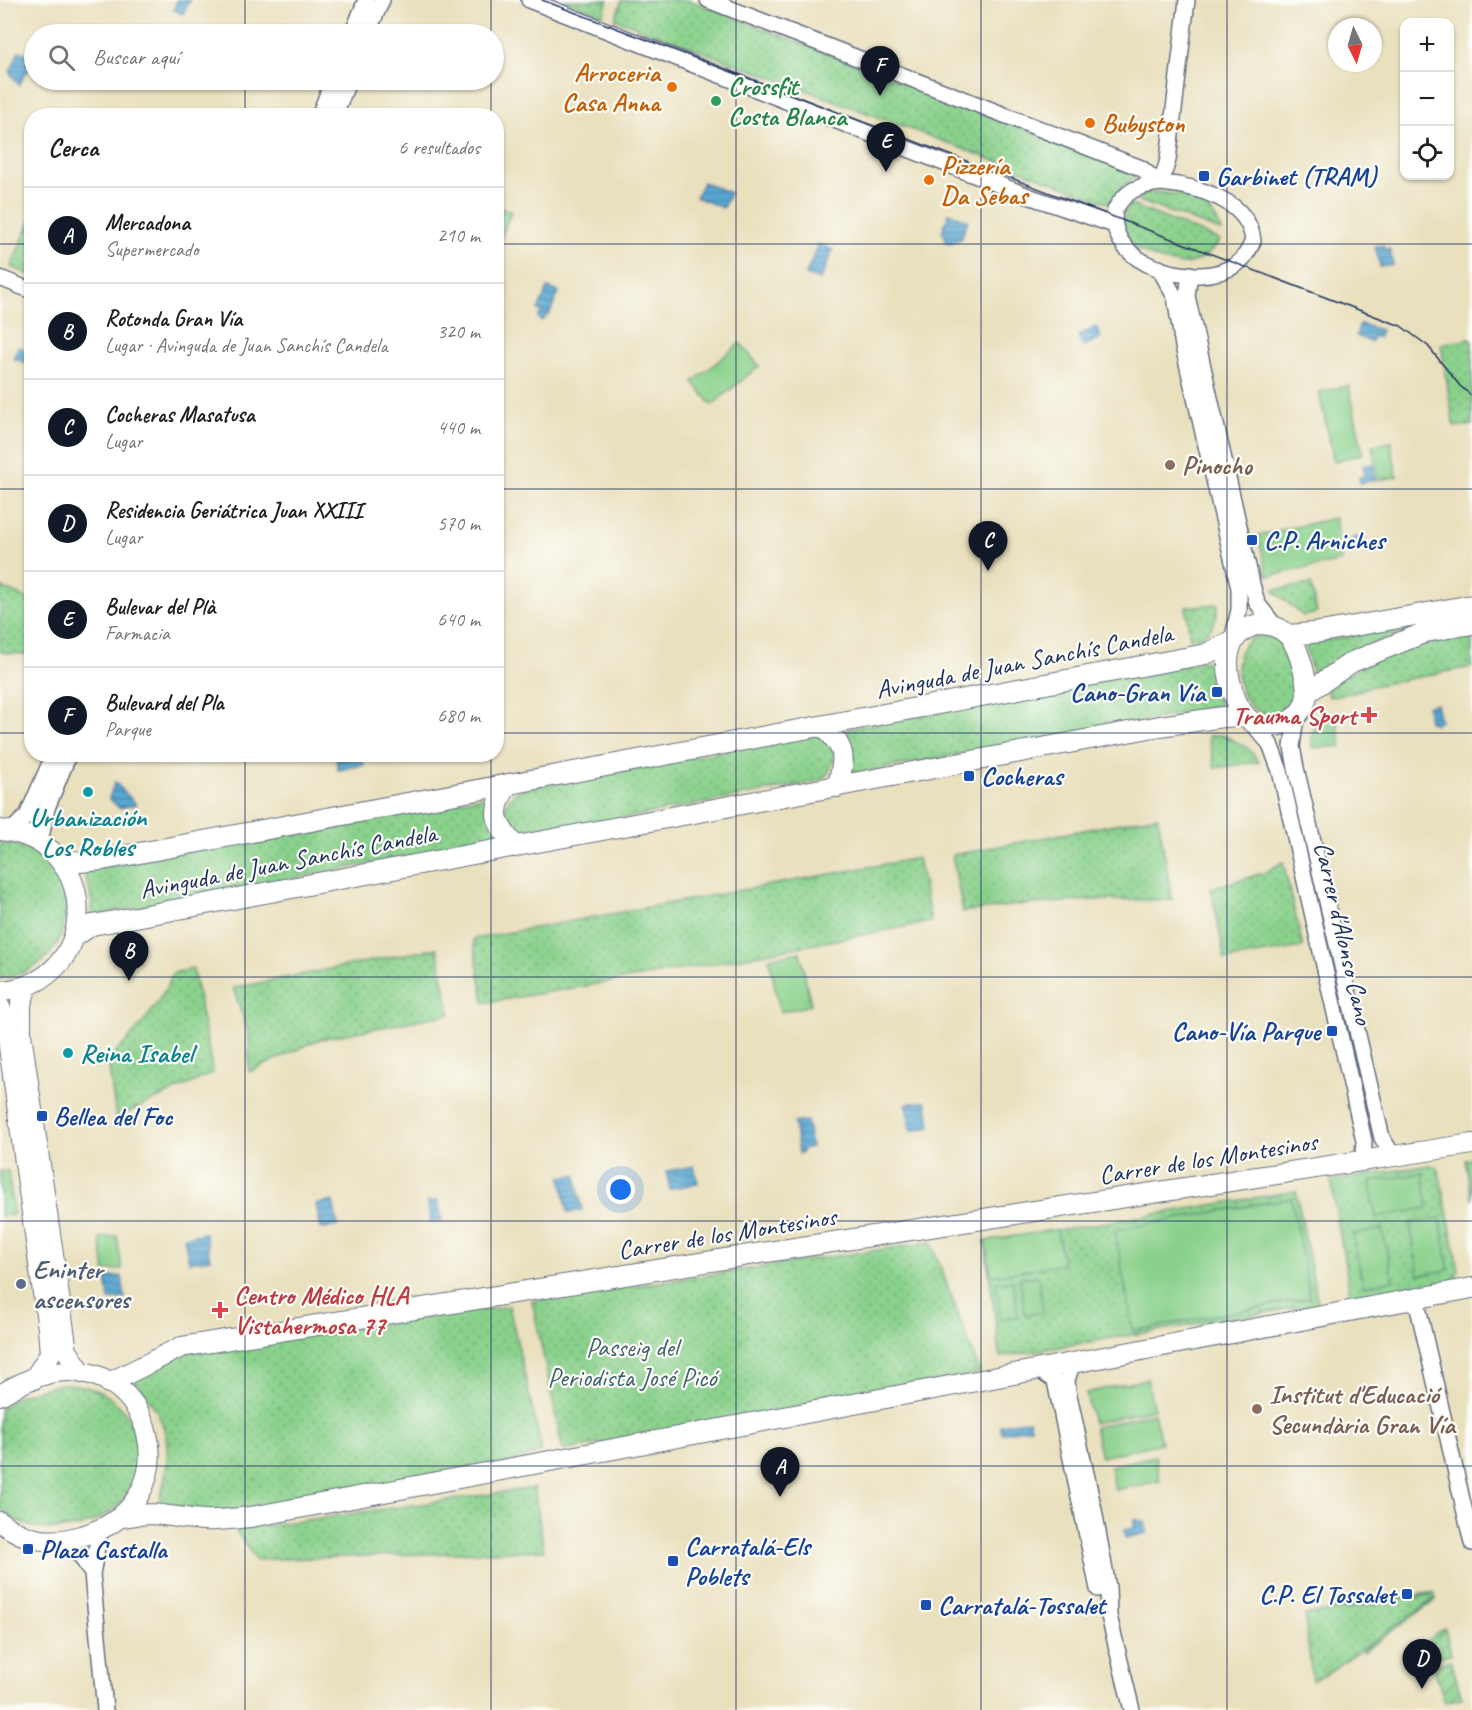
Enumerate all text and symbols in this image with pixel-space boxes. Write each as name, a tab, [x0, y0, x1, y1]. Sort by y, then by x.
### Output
north arrow	[1328, 18, 1382, 72]
map controls	[1400, 18, 1454, 180]
button: +	[1400, 18, 1454, 72]
search box	[24, 24, 504, 90]
icon: search	[45, 41, 78, 74]
text: Buscar aquí	[93, 43, 179, 71]
pin: F	[860, 46, 900, 96]
place label: Arroceria Casa Anna	[562, 56, 662, 119]
place label: Crossfit Costa Blanca	[728, 70, 849, 133]
button: −	[1400, 72, 1454, 126]
marker: Arroceria Casa Anna	[665, 80, 679, 94]
marker: Crossfit Costa Blanca	[709, 94, 723, 108]
place label: Bubyston	[1102, 107, 1185, 140]
marker: Bubyston	[1083, 116, 1097, 130]
pin: E	[866, 122, 906, 172]
button: locate	[1400, 126, 1454, 180]
text: Cerca	[48, 131, 98, 164]
text: 6 resultados	[398, 135, 480, 160]
place label: Pizzería Da Sebas	[941, 149, 1030, 212]
place label: Garbinet (TRAM)	[1216, 160, 1379, 193]
marker: Garbinet (TRAM)	[1197, 169, 1211, 183]
marker: Pizzería Da Sebas	[922, 173, 936, 187]
text: Mercadona	[105, 209, 190, 237]
text: A	[62, 223, 73, 248]
text: 210 m	[437, 223, 480, 248]
text: Supermercado	[105, 237, 199, 262]
text: Rotonda Gran Vía	[105, 305, 242, 333]
text: B	[62, 319, 73, 344]
text: 320 m	[437, 319, 480, 344]
text: Lugar · Avinguda de Juan Sanchís Candela	[105, 333, 388, 358]
text: Cocheras Masatusa	[105, 401, 255, 429]
text: C	[63, 415, 72, 440]
text: 440 m	[437, 415, 480, 440]
text: Lugar	[105, 429, 142, 454]
place label: Pinocho	[1182, 449, 1253, 482]
marker: Pinocho	[1163, 458, 1177, 472]
text: Residencia Geriátrica Juan XXIII	[105, 497, 362, 525]
text: D	[62, 511, 73, 536]
text: 570 m	[437, 511, 480, 536]
pin: C	[968, 522, 1008, 571]
place label: C.P. Arniches	[1264, 524, 1387, 557]
text: Lugar	[105, 525, 142, 550]
marker: C.P. Arniches	[1245, 533, 1259, 547]
text: Bulevar del Plà	[105, 593, 215, 621]
text: E	[62, 607, 73, 632]
text: 640 m	[437, 607, 480, 632]
street label: Avinguda de Juan Sanchís Candela	[873, 616, 1177, 706]
text: Farmacia	[105, 621, 170, 646]
place label: Cano-Gran Vía	[1070, 676, 1207, 709]
marker: Cano-Gran Vía	[1210, 685, 1224, 699]
text: Bulevard del Pla	[105, 689, 224, 717]
place label: Trauma Sport	[1233, 699, 1359, 732]
text: F	[63, 703, 72, 728]
text: 680 m	[437, 703, 480, 728]
marker: Trauma Sport	[1360, 706, 1378, 724]
text: Parque	[105, 717, 151, 742]
place label: Cocheras	[981, 760, 1065, 793]
marker: Cocheras	[962, 769, 976, 783]
marker: Urbanización Los Robles	[81, 785, 95, 799]
place label: Urbanización Los Robles	[30, 801, 148, 864]
street label: Avinguda de Juan Sanchís Candela	[137, 816, 441, 906]
street label: Carrer d'Alonso Cano	[1306, 839, 1381, 1029]
pin: B	[110, 932, 148, 981]
place label: Cano-Vía Parque	[1172, 1015, 1322, 1048]
marker: Cano-Vía Parque	[1325, 1024, 1339, 1038]
place label: Reina Isabel	[80, 1037, 198, 1070]
marker: Reina Isabel	[61, 1046, 75, 1060]
place label: Bellea del Foc	[54, 1100, 174, 1133]
marker: Bellea del Foc	[35, 1109, 49, 1123]
street label: Carrer de los Montesinos	[1097, 1125, 1322, 1192]
your location	[606, 1175, 635, 1204]
street label: Carrer de los Montesinos	[616, 1200, 841, 1267]
place label: Eninter ascensores	[33, 1253, 132, 1316]
marker: Eninter ascensores	[14, 1277, 28, 1291]
place label: Centro Médico HLA Vistahermosa 77	[234, 1279, 410, 1342]
marker: Centro Médico HLA Vistahermosa 77	[211, 1301, 229, 1319]
park label: Passeig del Periodista José Picó	[547, 1331, 720, 1394]
place label: Institut d'Educació Secundària Gran Vía	[1269, 1378, 1457, 1441]
marker: Institut d'Educació Secundària Gran Vía	[1250, 1402, 1264, 1416]
pin: A	[760, 1448, 800, 1497]
place label: Carratalá-Els Poblets	[685, 1530, 813, 1593]
place label: Plaza Castalla	[40, 1533, 169, 1566]
marker: Plaza Castalla	[21, 1542, 35, 1556]
marker: Carratalá-Els Poblets	[666, 1554, 680, 1568]
place label: C.P. El Tossalet	[1259, 1578, 1398, 1611]
marker: C.P. El Tossalet	[1400, 1587, 1414, 1601]
place label: Carratalá-Tossalet	[938, 1589, 1107, 1622]
marker: Carratalá-Tossalet	[919, 1598, 933, 1612]
pin: D	[1402, 1640, 1442, 1689]

